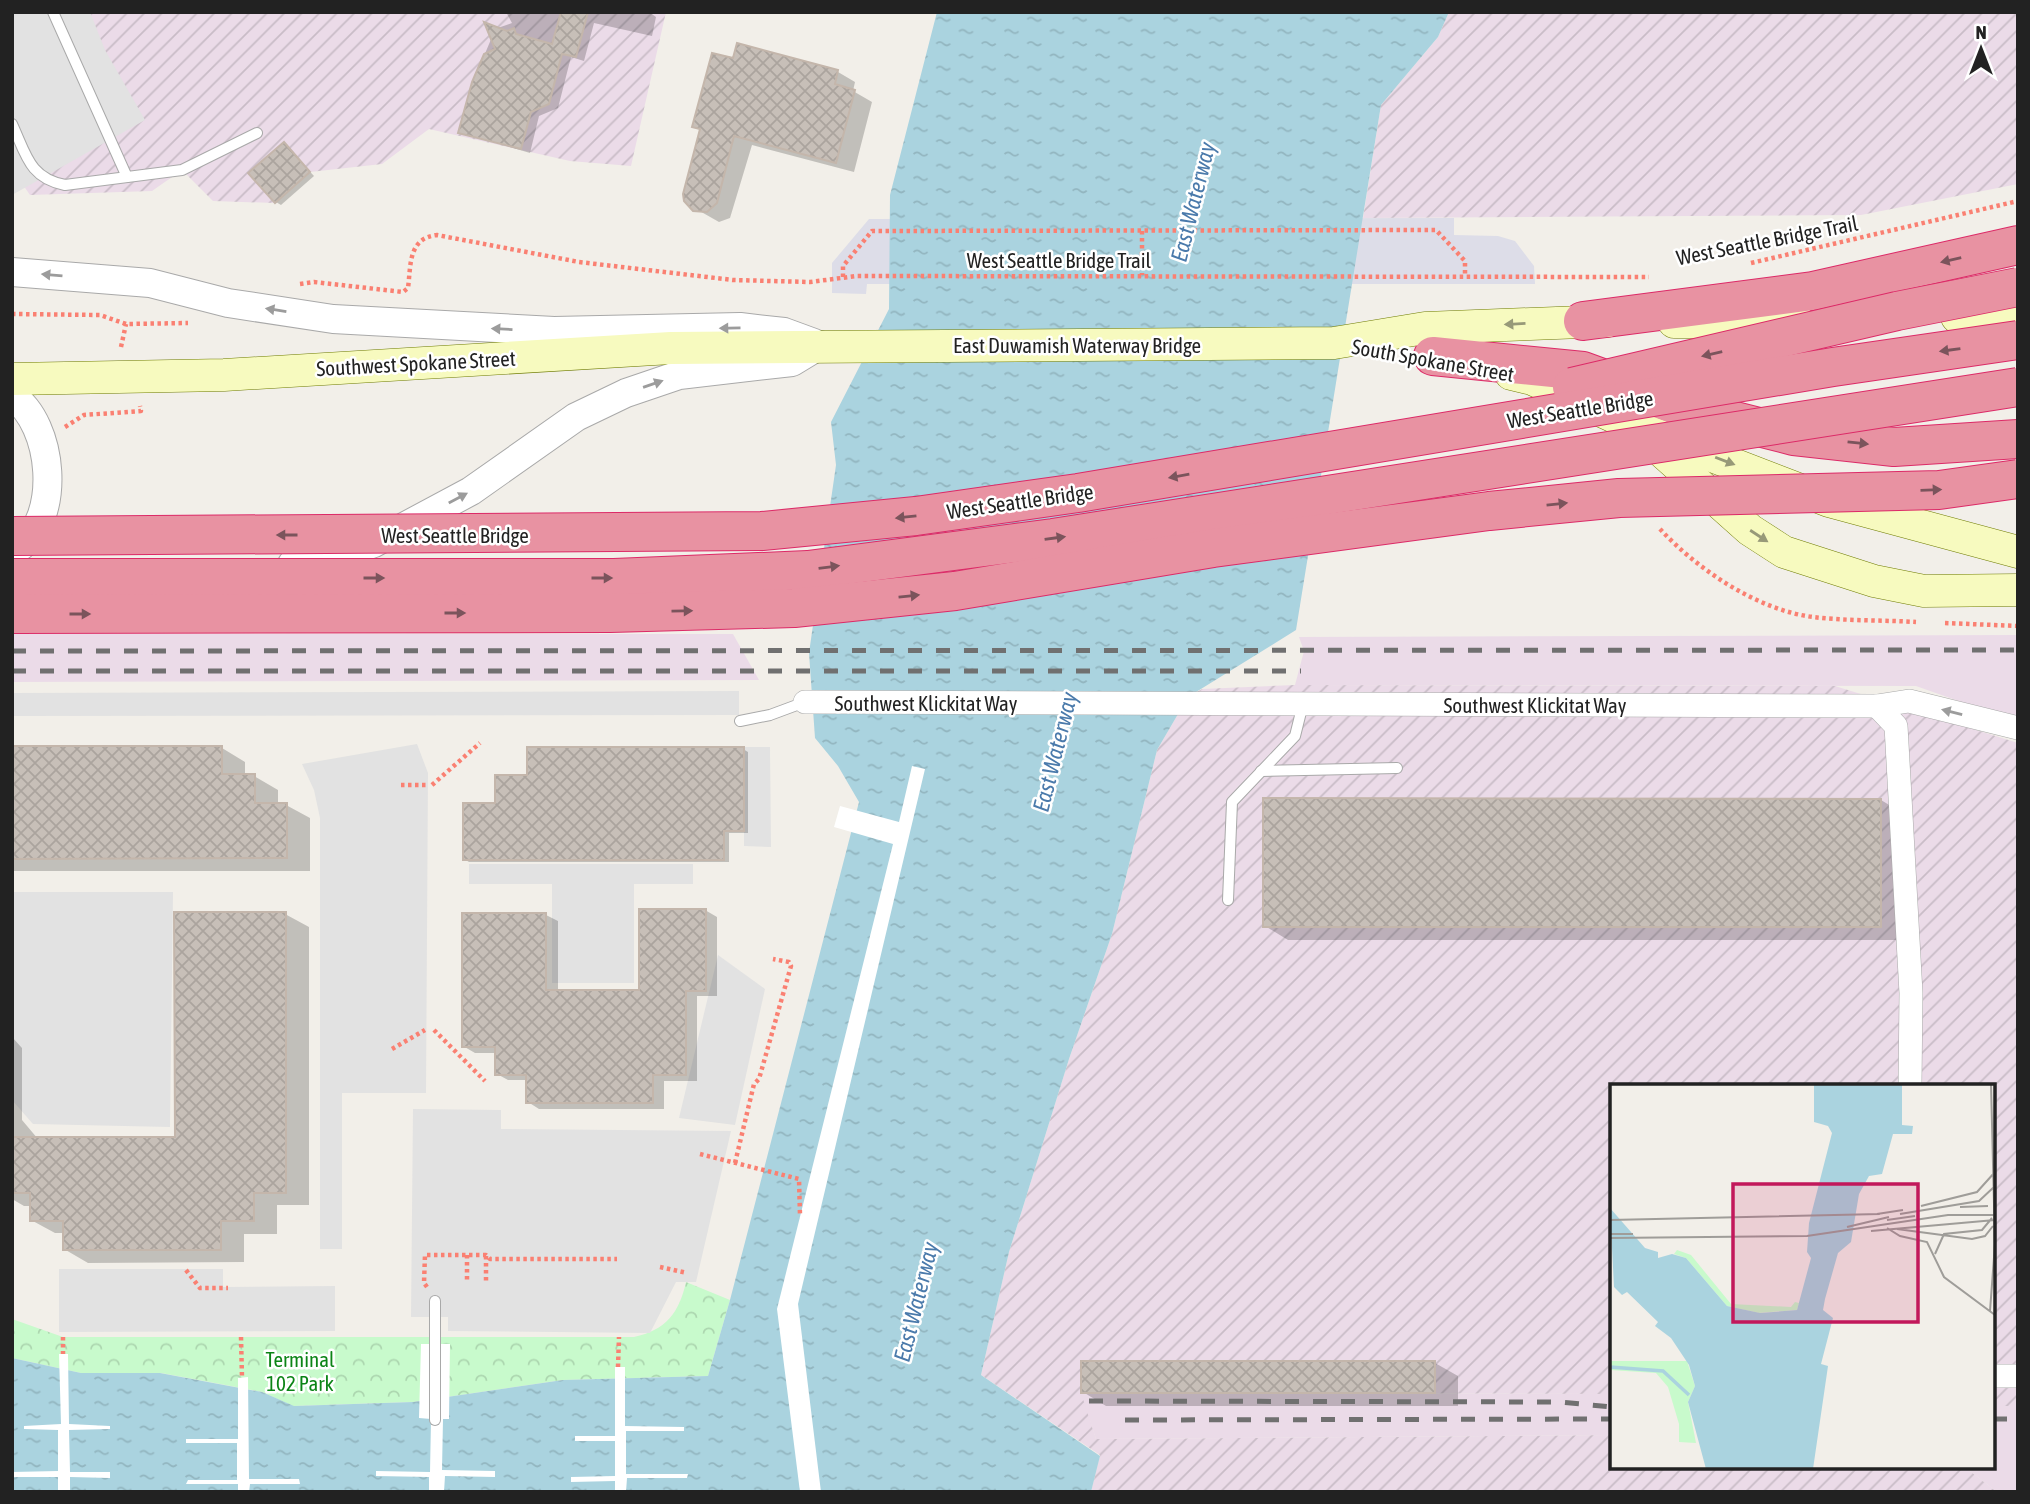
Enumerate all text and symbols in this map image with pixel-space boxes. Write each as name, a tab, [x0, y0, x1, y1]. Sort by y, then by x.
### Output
north arrow	[1946, 14, 2016, 84]
text: N	[1975, 21, 1987, 43]
water label: East Waterway	[1166, 139, 1221, 265]
street label: West Seattle Bridge Trail	[1674, 211, 1860, 269]
street label: West Seattle Bridge Trail	[967, 248, 1152, 272]
one-way arrow	[1940, 254, 1962, 265]
one-way arrow	[40, 269, 62, 280]
one-way arrow	[265, 304, 287, 315]
one-way arrow	[1503, 318, 1525, 329]
one-way arrow	[718, 322, 740, 333]
one-way arrow	[491, 323, 513, 334]
street label: East Duwamish Waterway Bridge	[953, 333, 1201, 357]
street label: South Spokane Street	[1350, 334, 1516, 386]
one-way arrow	[1939, 345, 1961, 356]
street label: Southwest Spokane Street	[316, 346, 516, 380]
one-way arrow	[1701, 348, 1723, 359]
one-way arrow	[643, 378, 664, 389]
street label: West Seattle Bridge	[1505, 386, 1655, 432]
one-way arrow	[1847, 438, 1869, 449]
one-way arrow	[1714, 456, 1735, 467]
one-way arrow	[1168, 471, 1190, 482]
street label: West Seattle Bridge	[945, 479, 1095, 523]
one-way arrow	[1920, 484, 1942, 495]
one-way arrow	[448, 493, 468, 504]
one-way arrow	[1546, 499, 1568, 510]
one-way arrow	[895, 511, 917, 522]
street label: West Seattle Bridge	[381, 523, 529, 547]
one-way arrow	[276, 529, 298, 541]
one-way arrow	[1749, 529, 1769, 542]
one-way arrow	[1044, 532, 1066, 543]
one-way arrow	[818, 561, 840, 572]
one-way arrow	[364, 572, 386, 584]
one-way arrow	[591, 572, 613, 584]
one-way arrow	[898, 590, 920, 601]
one-way arrow	[672, 605, 694, 616]
one-way arrow	[444, 607, 466, 619]
one-way arrow	[70, 608, 92, 620]
water label: East Waterway	[1028, 689, 1083, 815]
street label: Southwest Klickitat Way	[835, 691, 1018, 715]
street label: Southwest Klickitat Way	[1444, 693, 1627, 717]
one-way arrow	[1940, 706, 1962, 717]
inset map	[1610, 1084, 1995, 1469]
water label: East Waterway	[889, 1239, 944, 1365]
park label: Terminal 102 Park	[265, 1347, 335, 1395]

